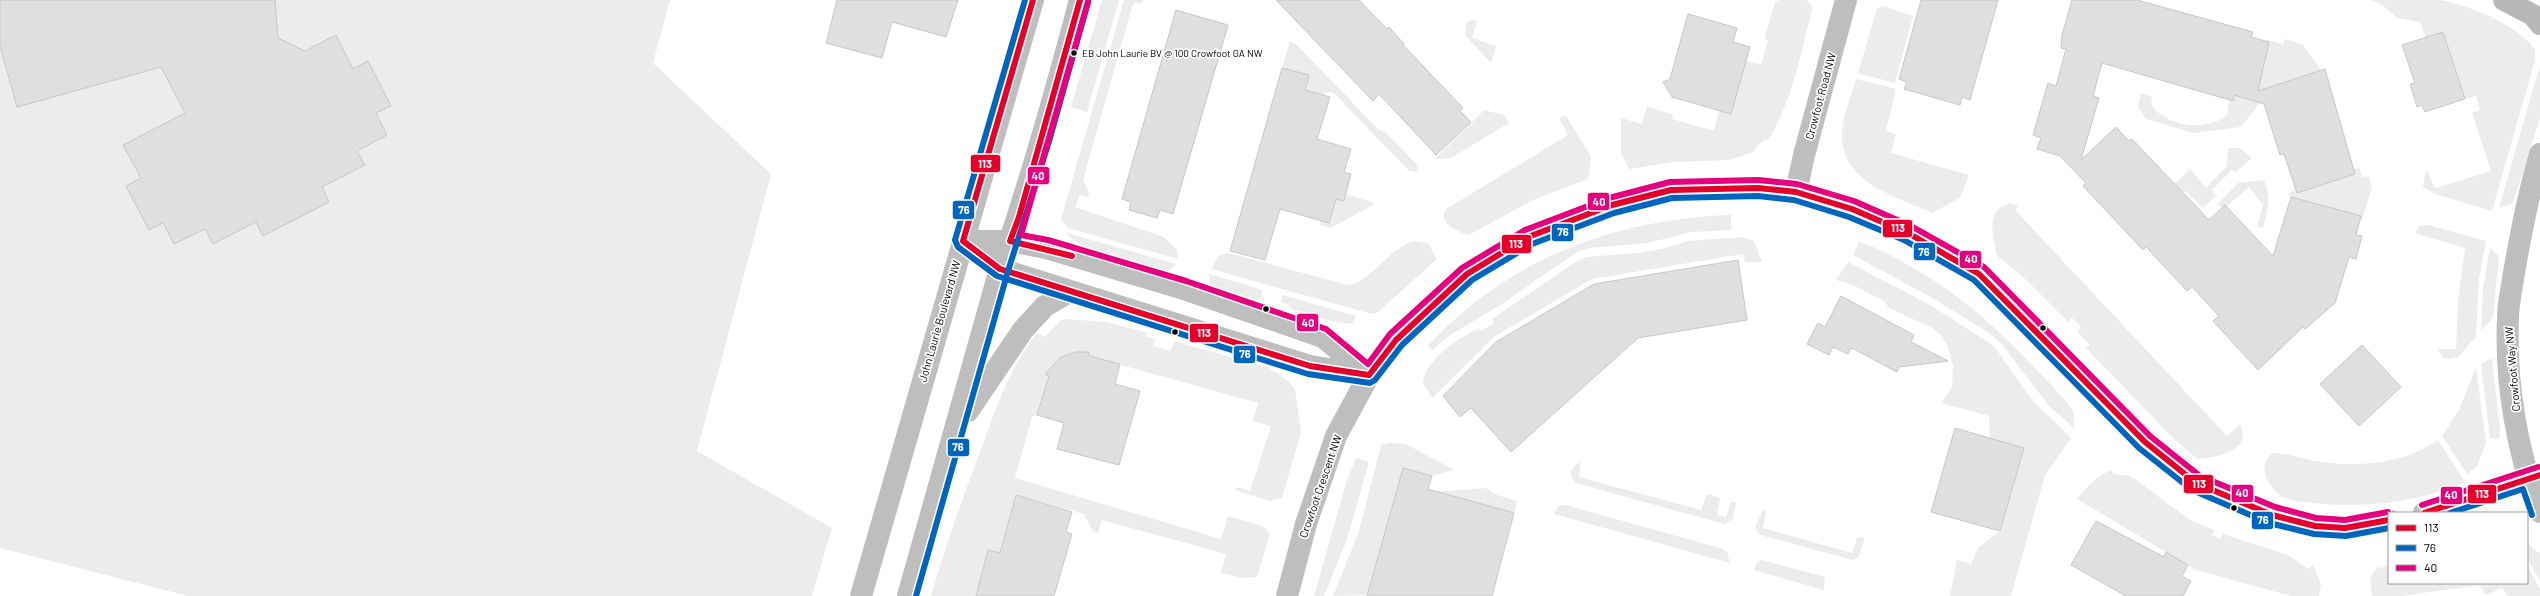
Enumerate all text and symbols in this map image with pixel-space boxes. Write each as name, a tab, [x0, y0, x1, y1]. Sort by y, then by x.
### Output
place label: EB John Laurie BV @ 100 Crowfoot GA NW	[1082, 47, 1263, 59]
marker: EB John Laurie BV @ 100 Crowfoot GA NW	[1069, 48, 1079, 58]
street label: Crowfoot Road NW	[1802, 51, 1838, 141]
line badge: 113	[970, 154, 1001, 173]
text: 113	[978, 157, 992, 170]
line badge: 40	[1027, 166, 1050, 185]
text: 40	[1032, 169, 1044, 182]
line badge: 40	[1587, 192, 1610, 211]
text: 40	[1593, 195, 1605, 208]
line badge: 76	[952, 200, 975, 220]
text: 76	[958, 203, 970, 216]
line badge: 113	[1882, 219, 1913, 238]
text: 113	[1891, 221, 1905, 234]
line badge: 76	[1551, 223, 1574, 242]
text: 76	[1557, 225, 1569, 238]
line badge: 113	[1501, 234, 1532, 254]
text: 113	[1509, 237, 1523, 250]
line badge: 76	[1913, 242, 1936, 261]
text: 76	[1918, 245, 1930, 258]
line badge: 40	[1959, 250, 1982, 269]
text: 40	[1965, 252, 1977, 265]
street label: John Laurie Boulevard NW	[915, 258, 963, 383]
unlabelled marker	[1261, 304, 1271, 314]
line badge: 40	[1296, 313, 1319, 332]
text: 40	[1302, 316, 1314, 329]
line badge: 113	[1189, 323, 1219, 343]
unlabelled marker	[2038, 323, 2048, 333]
text: 113	[1197, 326, 1211, 339]
street label: Crowfoot Way NW	[2502, 326, 2522, 412]
unlabelled marker	[1170, 327, 1180, 337]
line badge: 76	[1233, 345, 1256, 364]
text: 76	[1239, 347, 1251, 360]
street label: Crowfoot Crescent NW	[1296, 432, 1344, 539]
line badge: 76	[947, 438, 970, 457]
text: 76	[952, 440, 964, 453]
line badge: 113	[2183, 474, 2214, 494]
text: 113	[2192, 477, 2206, 490]
line badge: 40	[2231, 484, 2254, 503]
line badge: 113	[2467, 484, 2497, 504]
text: 40	[2236, 486, 2248, 499]
line badge: 40	[2440, 486, 2463, 505]
text: 113	[2475, 487, 2489, 500]
text: 40	[2445, 488, 2457, 501]
unlabelled marker	[2229, 503, 2239, 513]
line badge: 76	[2251, 511, 2274, 530]
legend	[2388, 512, 2528, 584]
text: 76	[2257, 513, 2269, 526]
text: 113	[2424, 520, 2439, 534]
text: 76	[2424, 540, 2436, 554]
text: 40	[2424, 560, 2437, 574]

